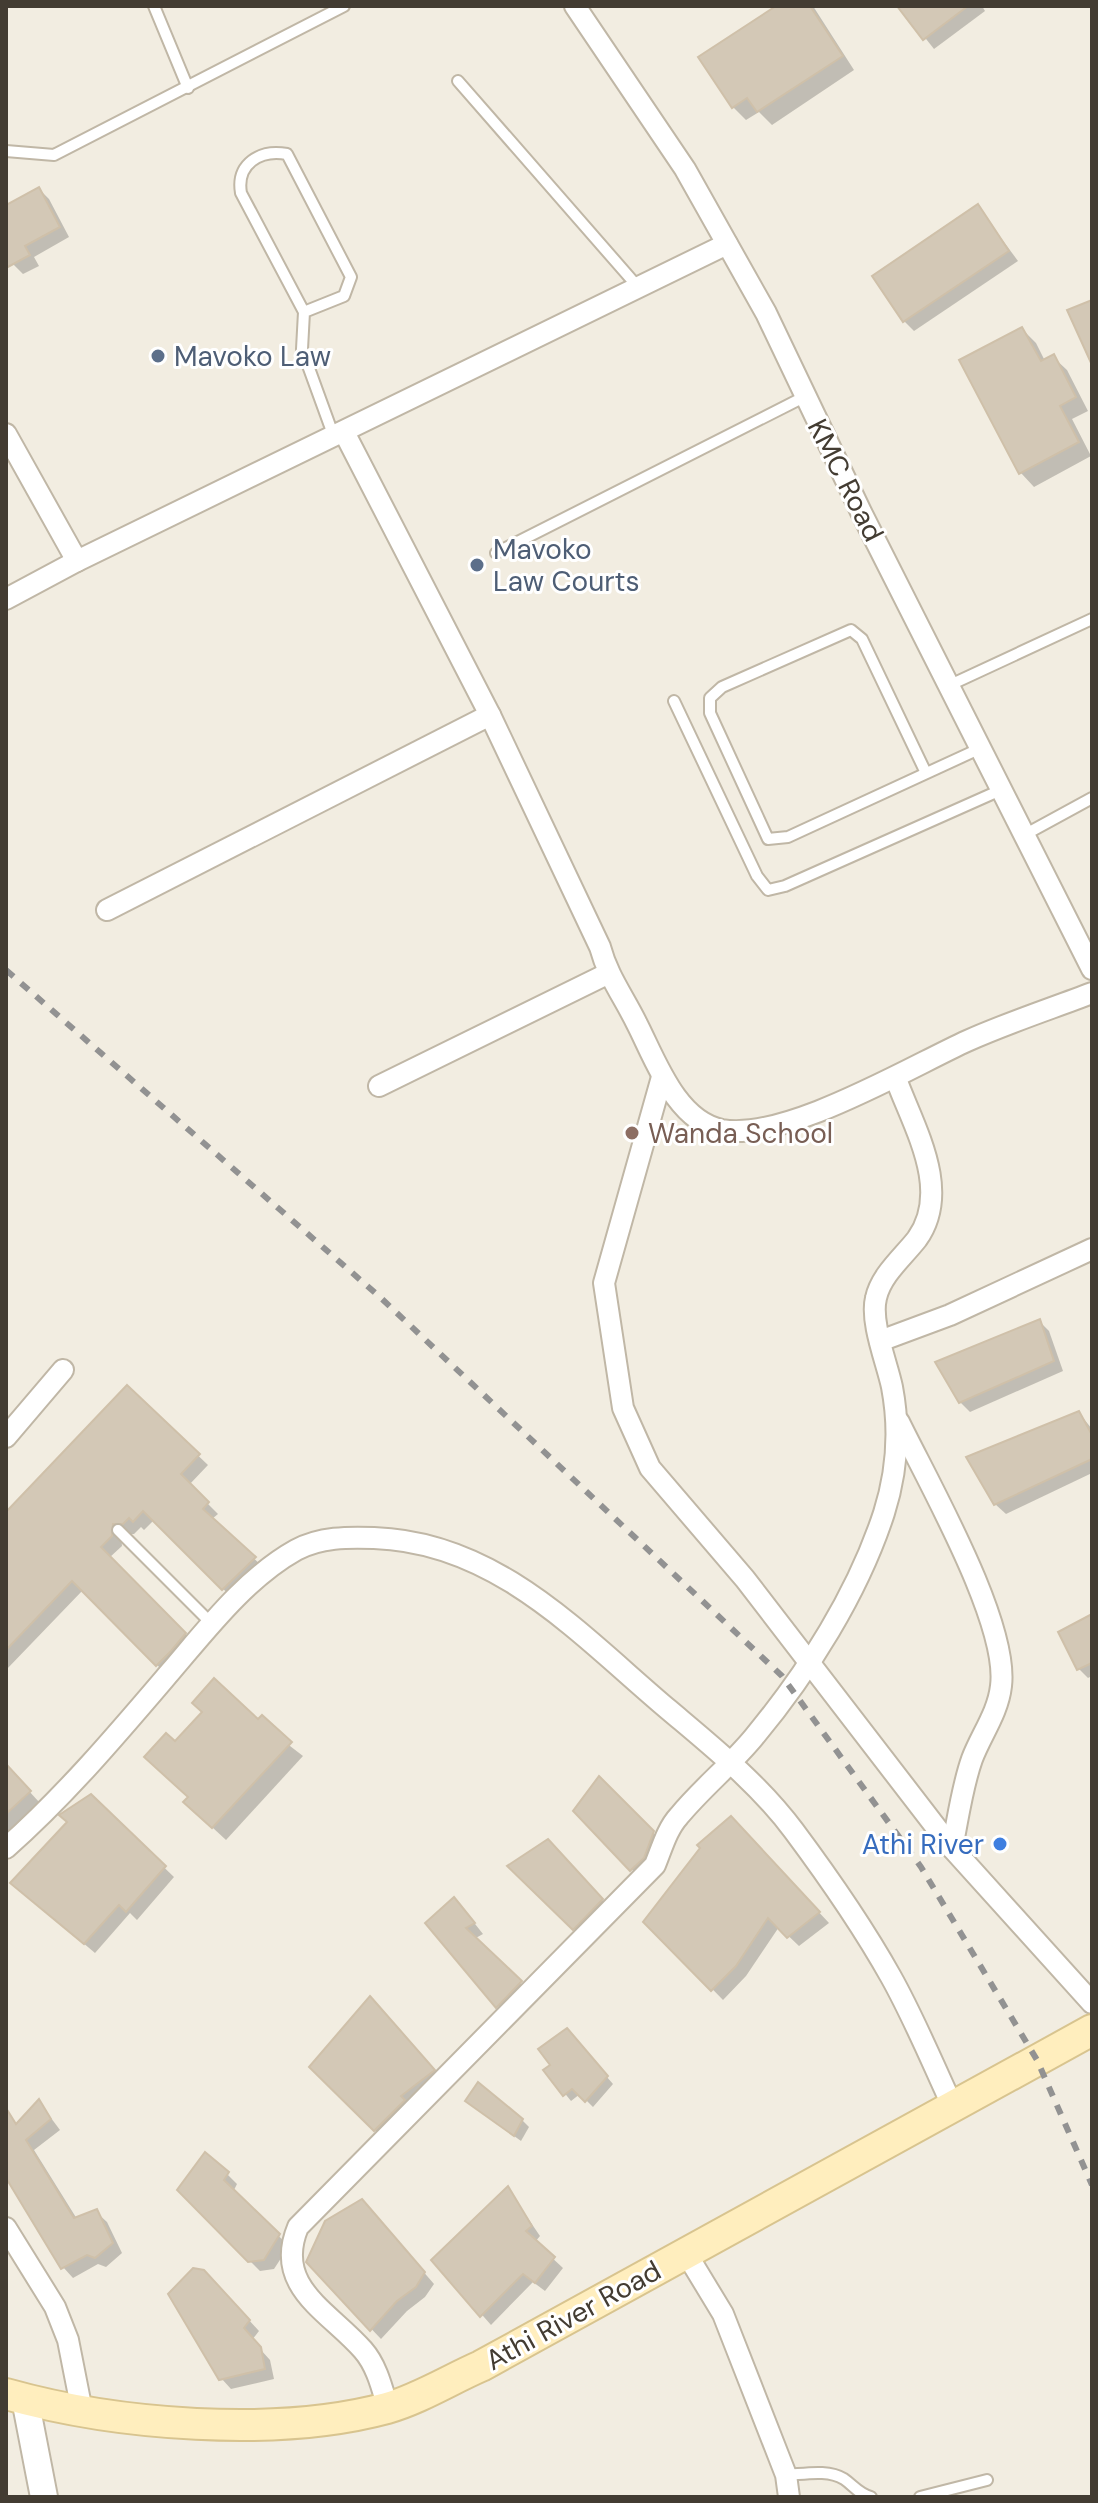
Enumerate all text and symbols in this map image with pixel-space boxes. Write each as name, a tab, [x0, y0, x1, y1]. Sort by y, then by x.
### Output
place label: Mavoko Law	[174, 338, 331, 375]
marker: Mavoko Law	[149, 347, 167, 365]
street label: KMC Road	[799, 413, 892, 548]
place label: Mavoko Law Courts	[493, 531, 640, 600]
marker: Mavoko Law Courts	[468, 556, 486, 574]
place label: Wanda School	[648, 1115, 833, 1152]
marker: Wanda School	[623, 1124, 641, 1142]
place label: Athi River	[862, 1826, 984, 1863]
marker: Athi River	[991, 1835, 1009, 1853]
street label: Athi River Road	[479, 2252, 667, 2379]

